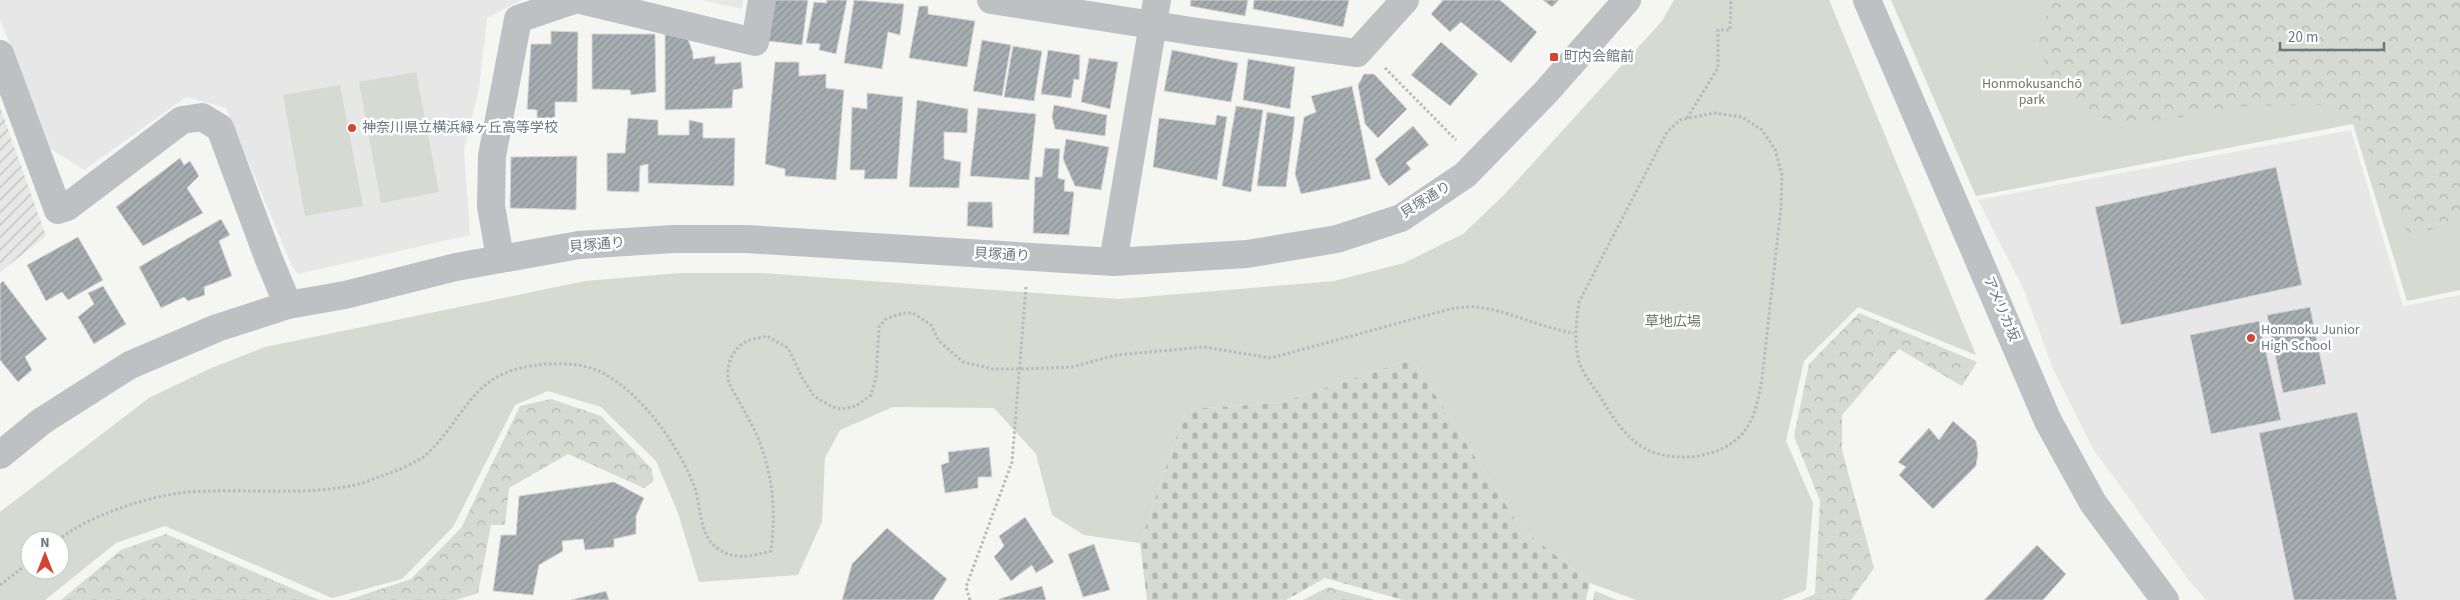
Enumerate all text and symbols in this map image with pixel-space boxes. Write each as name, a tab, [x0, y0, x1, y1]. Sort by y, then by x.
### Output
scale bar	[2280, 20, 2384, 52]
text: 20 m	[2288, 27, 2318, 48]
place label: 町内会館前	[1564, 47, 1634, 67]
marker: 町内会館前	[1548, 51, 1560, 63]
park label: Honmokusanchō park	[1982, 74, 2082, 110]
place label: 神奈川県立横浜緑ヶ丘高等学校	[362, 118, 558, 138]
marker: 神奈川県立横浜緑ヶ丘高等学校	[346, 122, 358, 134]
street label: 貝塚通り	[1397, 177, 1455, 223]
street label: 貝塚通り	[568, 233, 626, 257]
street label: 貝塚通り	[974, 244, 1030, 266]
street label: アメリカ坂	[1978, 273, 2024, 345]
park label: 草地広場	[1645, 312, 1701, 332]
place label: Honmoku Junior High School	[2261, 320, 2360, 356]
marker: Honmoku Junior High School	[2245, 332, 2257, 344]
north arrow	[20, 530, 70, 580]
text: N	[40, 533, 50, 553]

